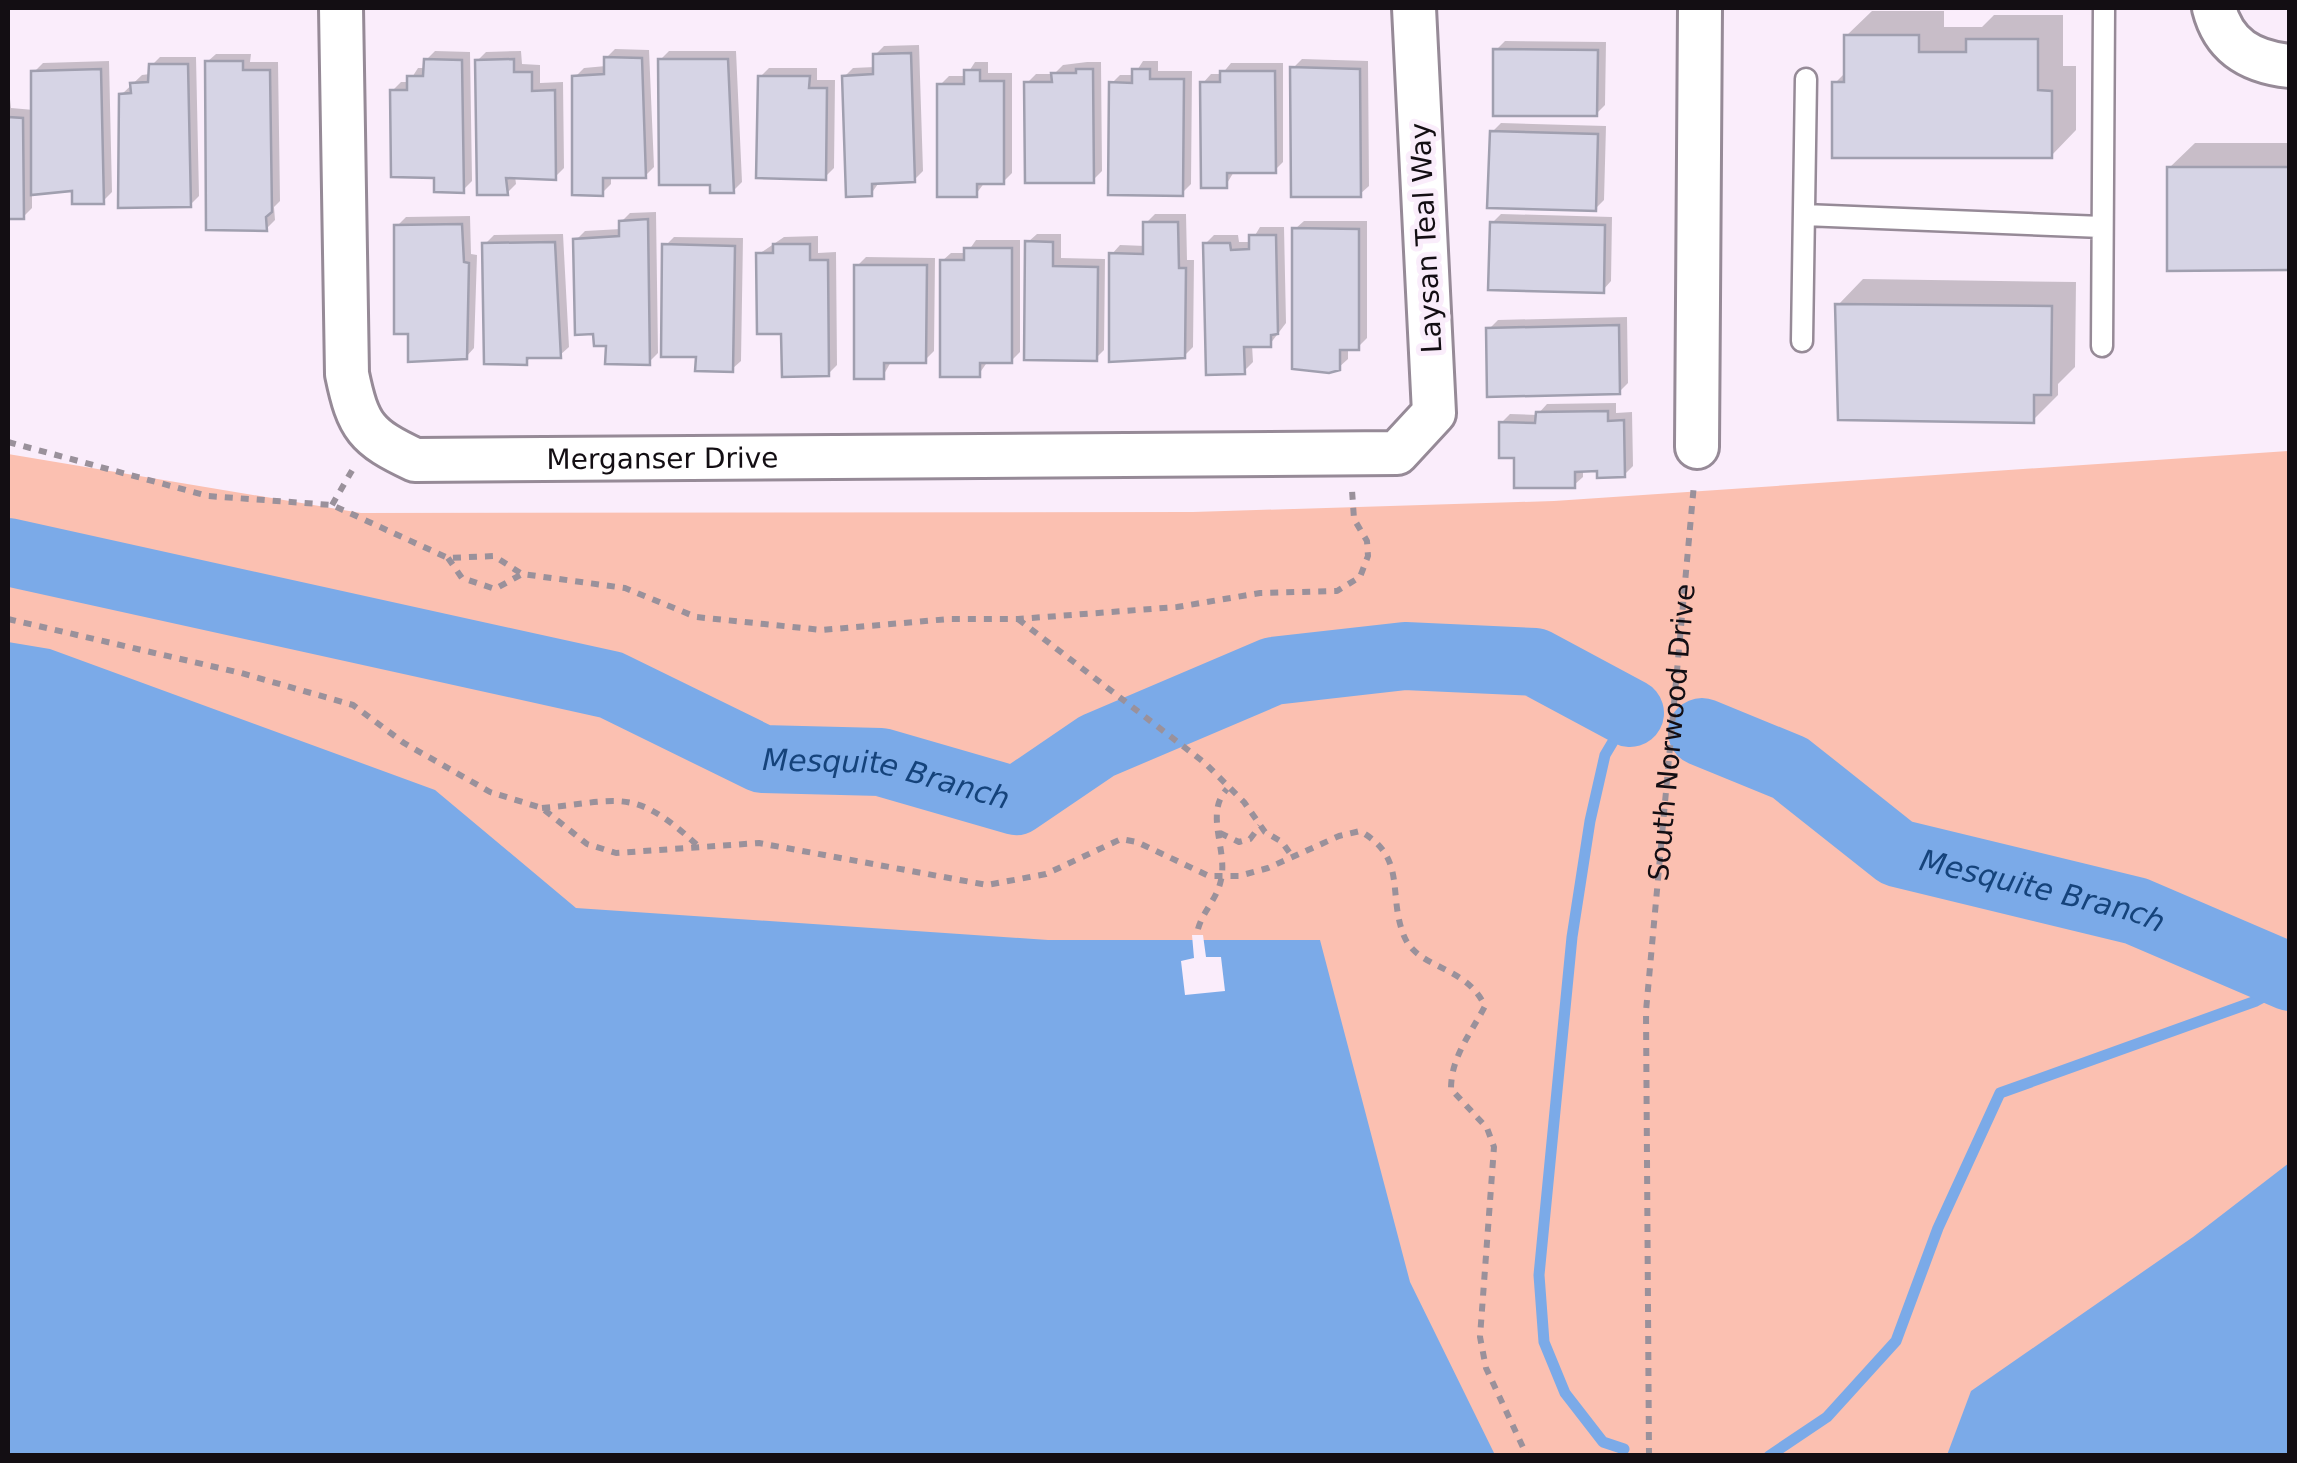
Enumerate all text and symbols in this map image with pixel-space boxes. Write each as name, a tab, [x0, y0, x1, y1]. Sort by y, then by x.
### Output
street label: Laysan Teal Way	[1403, 122, 1449, 354]
street label: Merganser Drive	[546, 441, 779, 476]
street label: South Norwood Drive	[1641, 582, 1701, 882]
water label: Mesquite Branch	[762, 742, 1014, 816]
water label: Mesquite Branch	[1916, 842, 2171, 939]

